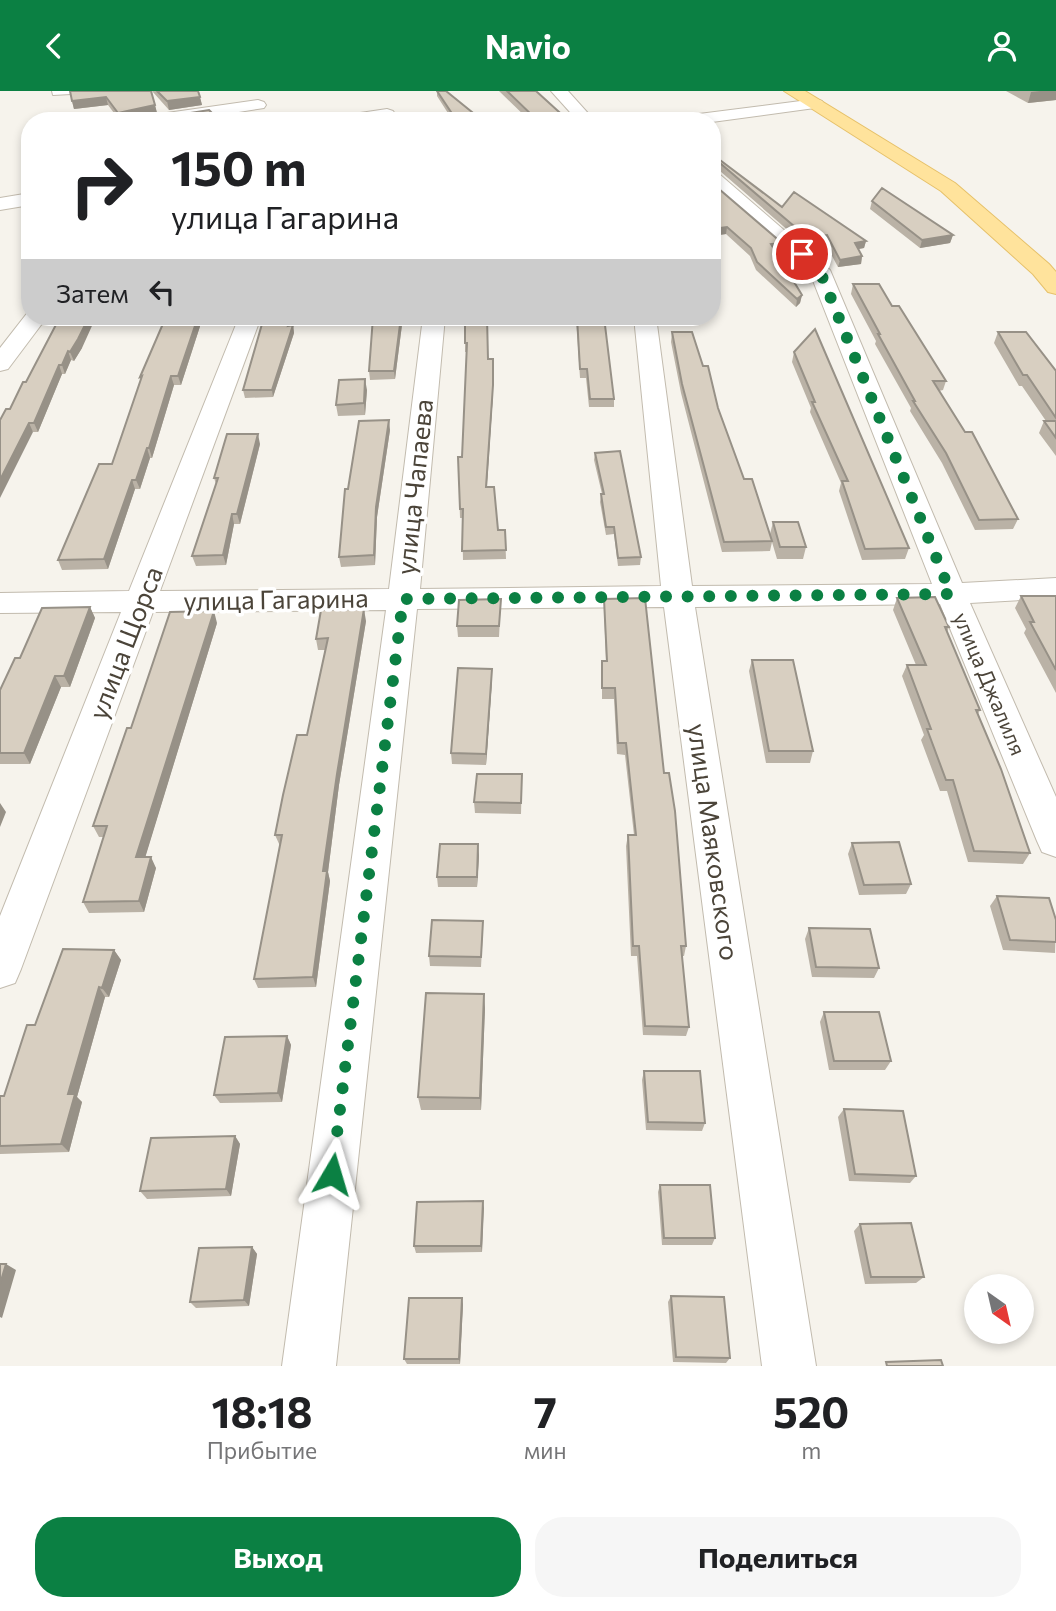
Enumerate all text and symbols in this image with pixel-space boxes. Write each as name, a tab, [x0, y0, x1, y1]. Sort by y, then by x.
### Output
text: Navio	[485, 26, 571, 66]
icon: back	[35, 27, 73, 65]
icon: person	[983, 27, 1021, 65]
text: 150 m	[171, 136, 306, 196]
icon: right	[56, 140, 147, 231]
text: улица Гагарина	[171, 196, 399, 236]
pin	[772, 224, 832, 284]
icon: arrive	[783, 235, 821, 273]
icon: left	[143, 273, 181, 311]
text: Затем	[56, 277, 129, 308]
street label: улица Чапаева	[389, 397, 438, 576]
street label: улица Щорса	[81, 562, 168, 723]
street label: улица Гагарина	[183, 581, 369, 616]
street label: улица Джалиля	[949, 608, 1032, 759]
street label: улица Маяковского	[683, 721, 746, 962]
position arrow	[295, 1137, 369, 1211]
north arrow	[964, 1274, 1034, 1344]
map controls	[964, 1274, 1034, 1344]
text: 18:18	[211, 1385, 312, 1437]
text: 7	[534, 1385, 557, 1437]
text: 520	[773, 1385, 849, 1437]
text: Прибытие	[207, 1436, 317, 1464]
text: мин	[524, 1436, 567, 1464]
text: m	[801, 1436, 821, 1464]
button: Выход	[35, 1517, 521, 1597]
button: Поделиться	[535, 1517, 1021, 1597]

